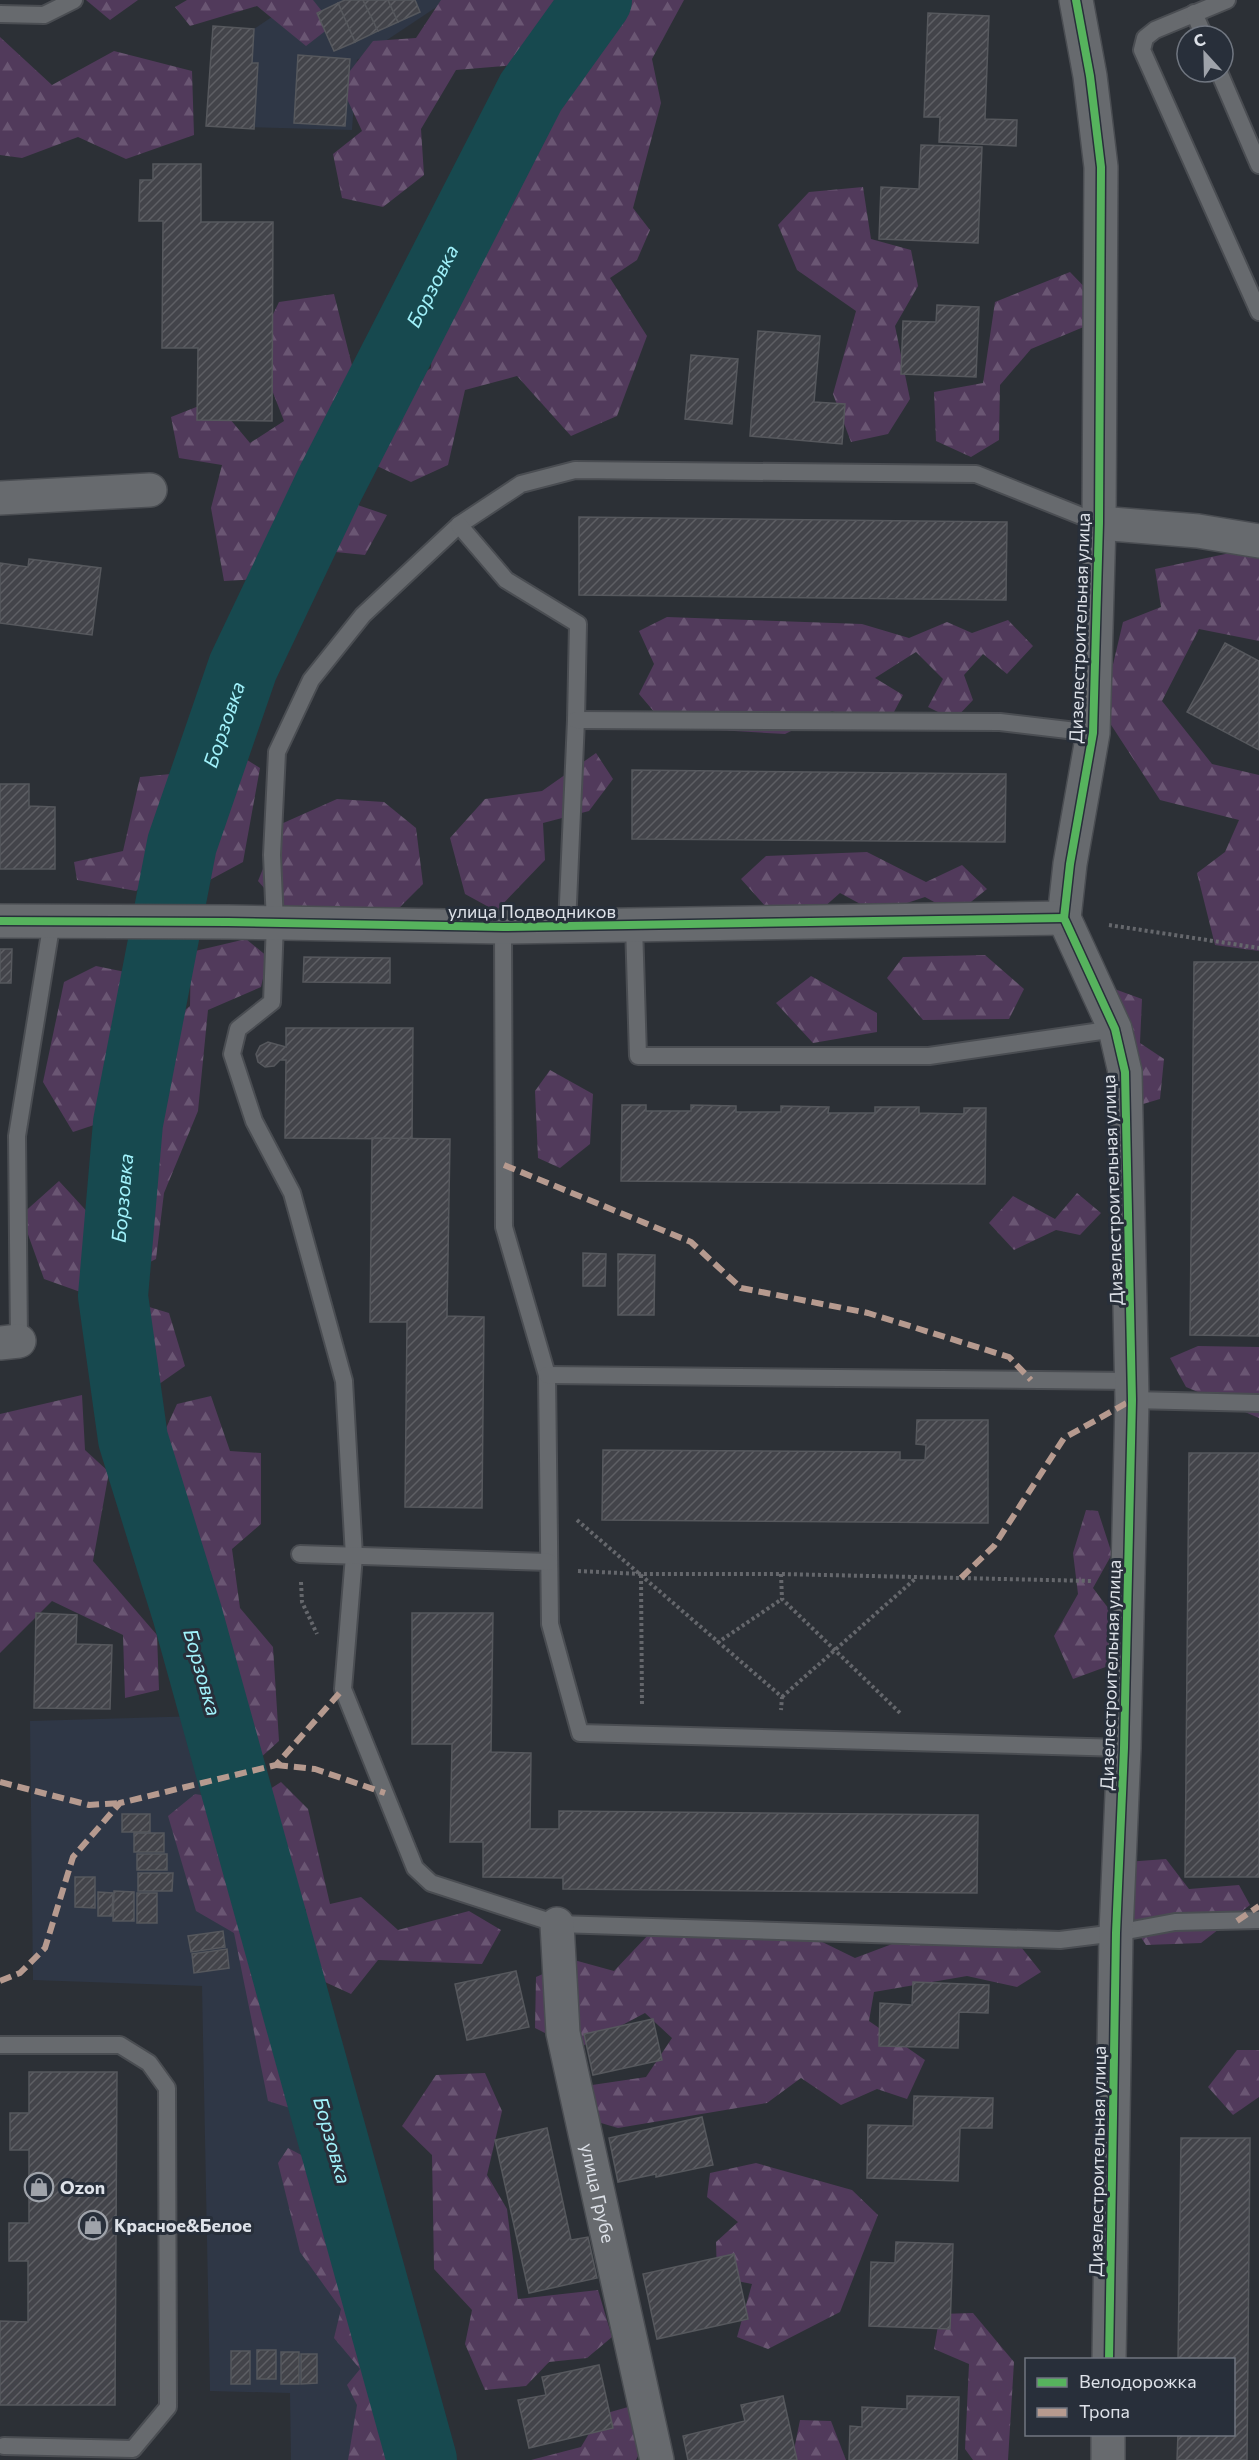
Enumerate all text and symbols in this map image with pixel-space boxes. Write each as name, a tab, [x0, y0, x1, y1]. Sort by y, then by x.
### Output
north arrow	[1175, 24, 1235, 84]
text: С	[1191, 29, 1208, 50]
water label: Борзовка	[401, 240, 463, 331]
street label: Дизелестроительная улица	[1064, 512, 1094, 744]
water label: Борзовка	[197, 678, 249, 771]
street label: улица Подводников	[448, 900, 616, 922]
street label: Дизелестроительная улица	[1097, 1074, 1127, 1306]
water label: Борзовка	[106, 1152, 137, 1244]
street label: Дизелестроительная улица	[1095, 1559, 1125, 1791]
water label: Борзовка	[179, 1626, 227, 1718]
street label: Дизелестроительная улица	[1084, 2045, 1110, 2277]
water label: Борзовка	[309, 2094, 357, 2186]
street label: улица Грубе	[577, 2141, 620, 2245]
shop icon: Ozon	[23, 2171, 55, 2203]
place label: Ozon	[60, 2176, 105, 2198]
shop icon: Красное&Белое	[77, 2209, 109, 2241]
place label: Красное&Белое	[114, 2214, 252, 2236]
legend	[1025, 2358, 1235, 2436]
text: Велодорожка	[1079, 2370, 1197, 2392]
text: Тропа	[1079, 2400, 1130, 2422]

